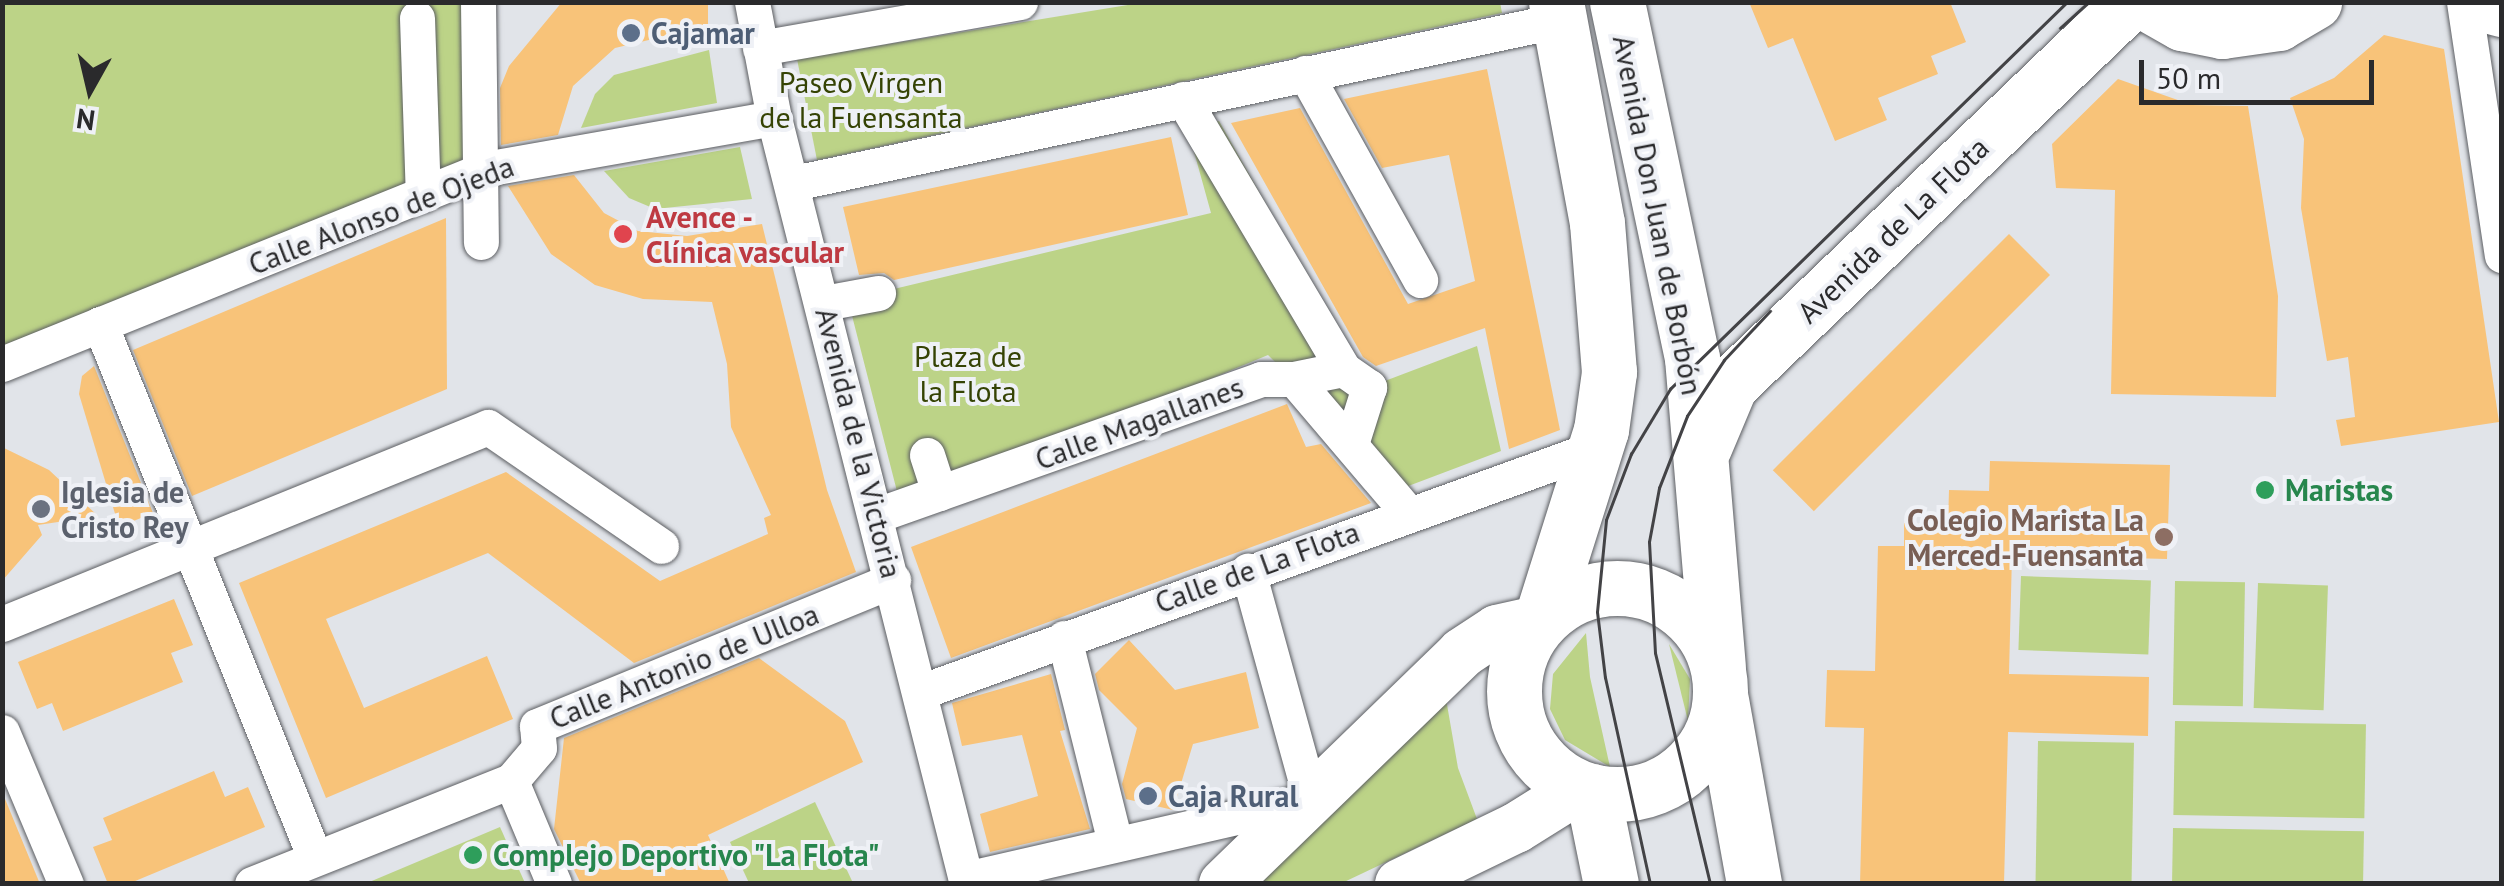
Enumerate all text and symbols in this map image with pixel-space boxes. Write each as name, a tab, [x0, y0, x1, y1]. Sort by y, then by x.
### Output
place label: Cajamar	[651, 15, 755, 51]
marker: Cajamar	[620, 22, 642, 44]
street label: Avenida Don Juan de Borbón	[1605, 32, 1711, 398]
north arrow	[40, 40, 140, 140]
scale bar	[2144, 40, 2379, 102]
text: 50 m	[2156, 58, 2221, 97]
park label: Paseo Virgen de la Fuensanta	[759, 64, 963, 134]
text: N	[74, 101, 97, 140]
street label: Avenida de La Flota	[1790, 130, 1996, 330]
street label: Calle Alonso de Ojeda	[243, 148, 519, 282]
place label: Avence - Clínica vascular	[646, 199, 845, 270]
marker: Avence - Clínica vascular	[610, 221, 636, 247]
street label: Avenida de la Victoria	[808, 304, 910, 582]
park label: Plaza de la Flota	[914, 338, 1022, 408]
street label: Calle Magallanes	[1030, 369, 1248, 477]
place label: Maristas	[2285, 472, 2393, 508]
place label: Iglesia de Cristo Rey	[61, 474, 188, 544]
marker: Maristas	[2254, 479, 2276, 501]
marker: Iglesia de Cristo Rey	[30, 498, 52, 520]
place label: Colegio Marista La Merced-Fuensanta	[1907, 502, 2144, 572]
street label: Calle de La Flota	[1150, 513, 1364, 621]
marker: Colegio Marista La Merced-Fuensanta	[2153, 526, 2175, 548]
street label: Calle Antonio de Ulloa	[544, 595, 824, 737]
place label: Caja Rural	[1168, 778, 1298, 814]
marker: Caja Rural	[1137, 785, 1159, 807]
place label: Complejo Deportivo "La Flota"	[493, 837, 882, 873]
marker: Complejo Deportivo "La Flota"	[462, 844, 484, 866]

